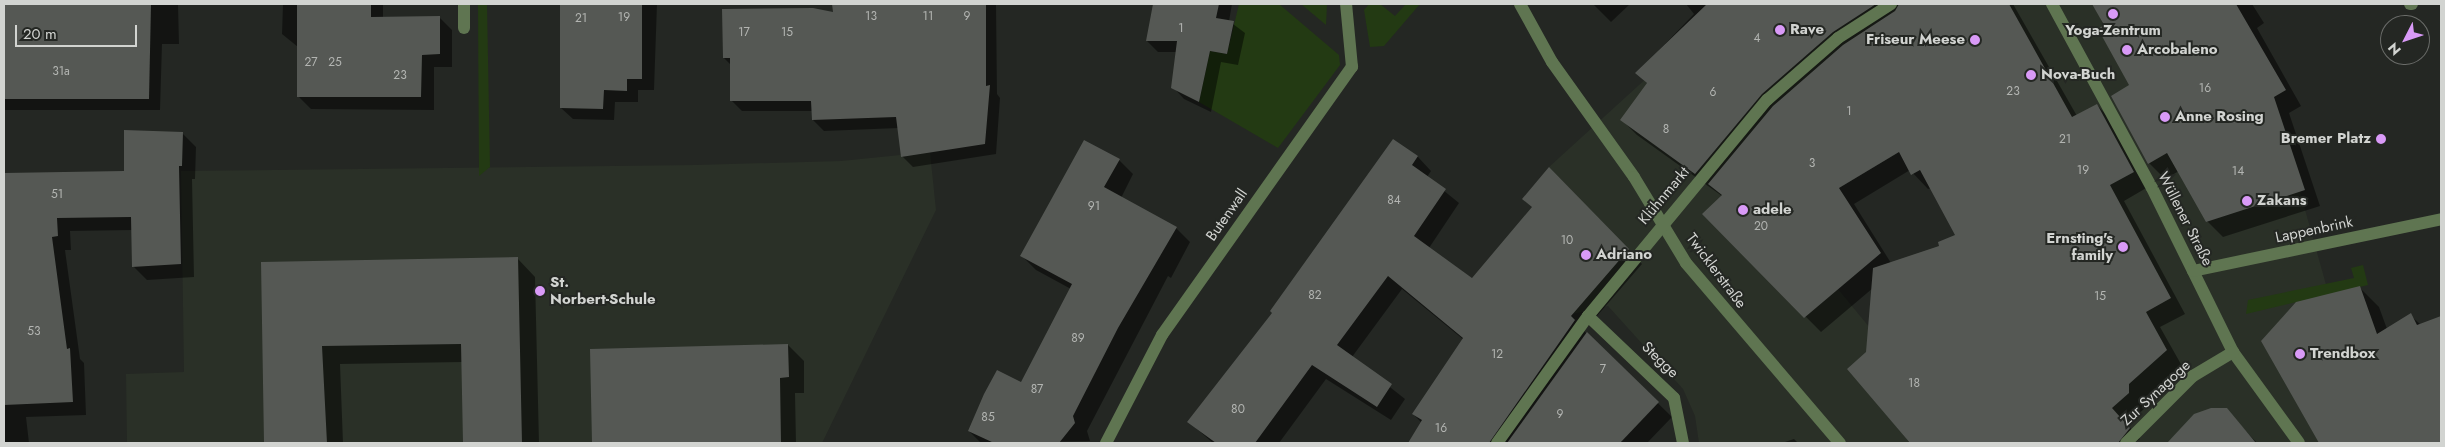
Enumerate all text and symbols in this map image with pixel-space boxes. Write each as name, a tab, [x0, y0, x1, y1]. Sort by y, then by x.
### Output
marker: Yoga-Zentrum	[2107, 8, 2119, 20]
house number: 13	[865, 10, 877, 24]
house number: 11	[923, 10, 933, 24]
house number: 9	[964, 10, 970, 24]
house number: 19	[618, 11, 630, 25]
house number: 21	[575, 12, 587, 26]
scale bar	[18, 15, 140, 47]
north arrow	[2380, 15, 2430, 65]
place label: Rave	[1790, 21, 1824, 39]
house number: 1	[1178, 22, 1184, 36]
place label: Yoga-Zentrum	[2065, 22, 2161, 40]
text: 20 m	[23, 23, 57, 45]
marker: Rave	[1774, 24, 1786, 36]
house number: 17	[738, 26, 750, 40]
house number: 15	[781, 26, 793, 40]
place label: Friseur Meese	[1866, 31, 1965, 49]
house number: 4	[1754, 32, 1760, 46]
marker: Friseur Meese	[1969, 34, 1981, 46]
text: N	[2383, 38, 2406, 60]
place label: Arcobaleno	[2137, 41, 2218, 59]
marker: Arcobaleno	[2121, 44, 2133, 56]
house number: 27	[304, 56, 318, 70]
house number: 25	[328, 56, 342, 70]
house number: 31a	[52, 65, 70, 79]
place label: Nova-Buch	[2041, 66, 2115, 84]
house number: 23	[393, 69, 407, 83]
marker: Nova-Buch	[2025, 69, 2037, 81]
house number: 16	[2199, 82, 2211, 96]
house number: 23	[2006, 85, 2020, 99]
house number: 6	[1710, 86, 1716, 100]
house number: 1	[1846, 105, 1852, 119]
place label: Anne Rosing	[2175, 108, 2264, 126]
marker: Anne Rosing	[2159, 111, 2171, 123]
house number: 8	[1663, 123, 1669, 137]
place label: Bremer Platz	[2281, 130, 2371, 148]
house number: 21	[2059, 133, 2071, 147]
marker: Bremer Platz	[2375, 133, 2387, 145]
house number: 3	[1809, 157, 1815, 171]
street label: Klühnmarkt	[1635, 163, 1693, 229]
house number: 19	[2077, 164, 2089, 178]
house number: 14	[2232, 165, 2244, 179]
street label: Wüllener Straße	[2154, 169, 2216, 269]
street label: Butenwall	[1203, 185, 1251, 245]
house number: 51	[51, 188, 63, 202]
place label: Zakans	[2257, 192, 2307, 210]
house number: 84	[1387, 194, 1401, 208]
marker: Zakans	[2241, 195, 2253, 207]
house number: 91	[1088, 200, 1100, 214]
place label: adele	[1753, 201, 1792, 219]
marker: adele	[1737, 204, 1749, 216]
street label: Lappenbrink	[2274, 213, 2354, 247]
house number: 20	[1754, 220, 1768, 234]
place label: Ernsting's family	[2046, 229, 2113, 264]
street label: Twicklerstraße	[1682, 230, 1750, 312]
house number: 10	[1561, 234, 1573, 248]
marker: Ernsting's family	[2117, 241, 2129, 253]
place label: Adriano	[1596, 246, 1652, 264]
marker: Adriano	[1580, 249, 1592, 261]
place label: St. Norbert-Schule	[550, 273, 656, 308]
marker: St. Norbert-Schule	[534, 285, 546, 297]
house number: 82	[1308, 289, 1322, 303]
house number: 15	[2094, 290, 2106, 304]
house number: 53	[27, 325, 41, 339]
house number: 89	[1071, 332, 1085, 346]
street label: Stegge	[1638, 338, 1682, 382]
place label: Trendbox	[2310, 345, 2375, 363]
house number: 12	[1491, 348, 1503, 362]
marker: Trendbox	[2294, 348, 2306, 360]
street label: Zur Synagoge	[2118, 356, 2194, 430]
house number: 7	[1600, 363, 1606, 377]
house number: 18	[1908, 377, 1920, 391]
house number: 87	[1031, 383, 1043, 397]
house number: 80	[1231, 403, 1245, 417]
house number: 9	[1557, 408, 1563, 422]
house number: 85	[981, 411, 995, 425]
house number: 16	[1435, 422, 1447, 436]

